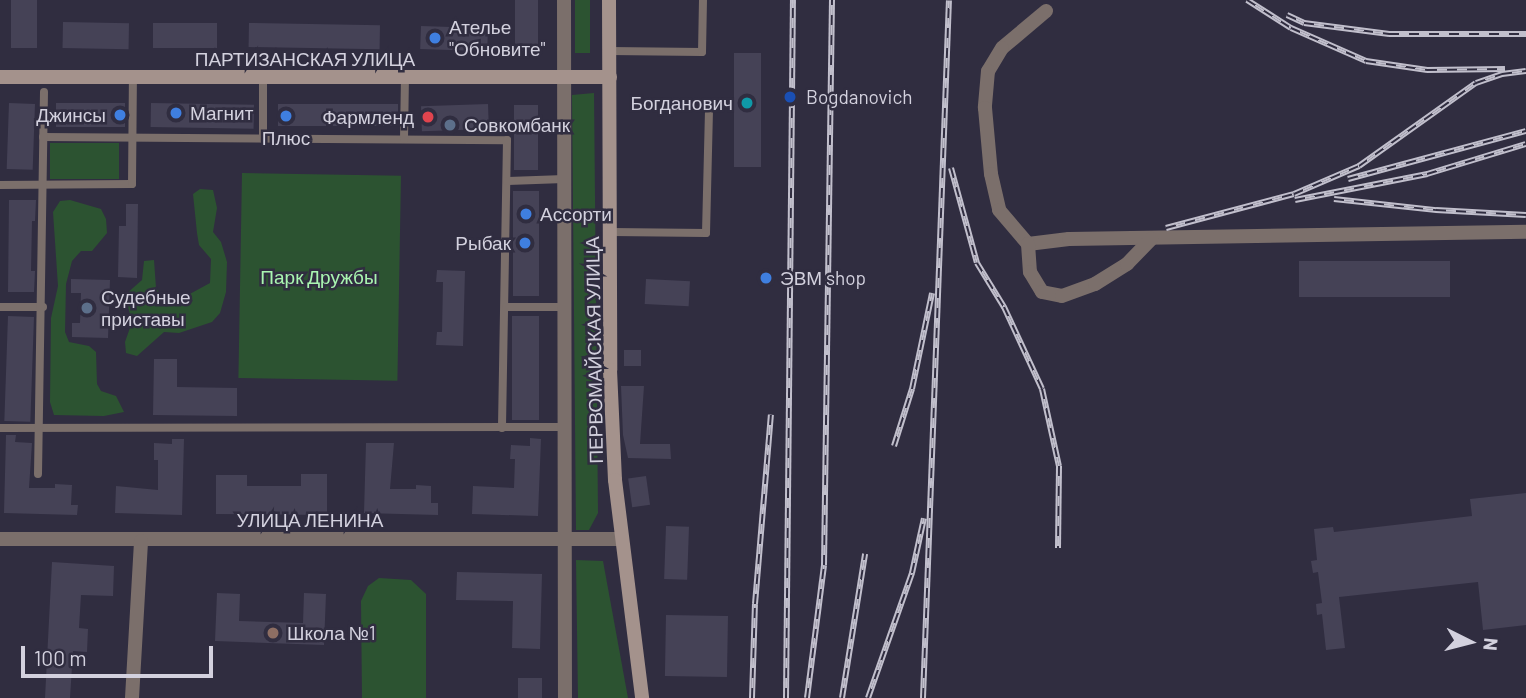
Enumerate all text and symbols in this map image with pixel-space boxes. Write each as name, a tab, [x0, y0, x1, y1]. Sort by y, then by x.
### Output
place label: Ателье "Обновите"	[449, 16, 545, 60]
marker: Ателье "Обновите"	[427, 30, 443, 46]
street label: ПАРТИЗАНСКАЯ УЛИЦА	[195, 48, 415, 70]
place label: Bogdanovich	[806, 86, 913, 108]
marker: Bogdanovich	[780, 87, 800, 107]
place label: Богданович	[631, 92, 733, 114]
marker: Богданович	[739, 95, 755, 111]
place label: Магнит	[190, 102, 253, 124]
place label: Джинсы	[36, 104, 106, 126]
marker: Магнит	[168, 105, 184, 121]
place label: Фармленд	[322, 106, 414, 128]
marker: Джинсы	[112, 107, 128, 123]
marker: Плюс	[278, 108, 294, 124]
marker: Фармленд	[420, 109, 436, 125]
place label: Совкомбанк	[464, 114, 570, 136]
marker: Совкомбанк	[442, 117, 458, 133]
place label: Плюс	[262, 127, 310, 149]
place label: Ассорти	[540, 203, 612, 225]
marker: Ассорти	[518, 206, 534, 222]
place label: Рыбак	[455, 232, 511, 254]
marker: Рыбак	[517, 235, 533, 251]
street label: ПЕРВОМАЙСКАЯ УЛИЦА	[581, 236, 607, 464]
park label: Парк Дружбы	[260, 266, 378, 288]
place label: ЭВМ shop	[780, 267, 866, 289]
marker: ЭВМ shop	[758, 270, 774, 286]
place label: Судебные приставы	[101, 286, 191, 330]
marker: Судебные приставы	[79, 300, 95, 316]
street label: УЛИЦА ЛЕНИНА	[236, 509, 384, 531]
north arrow	[1435, 607, 1505, 677]
place label: Школа №1	[287, 622, 376, 644]
marker: Школа №1	[265, 625, 281, 641]
scale bar	[24, 632, 217, 676]
text: N	[1479, 637, 1503, 652]
text: 100 m	[34, 645, 87, 670]

